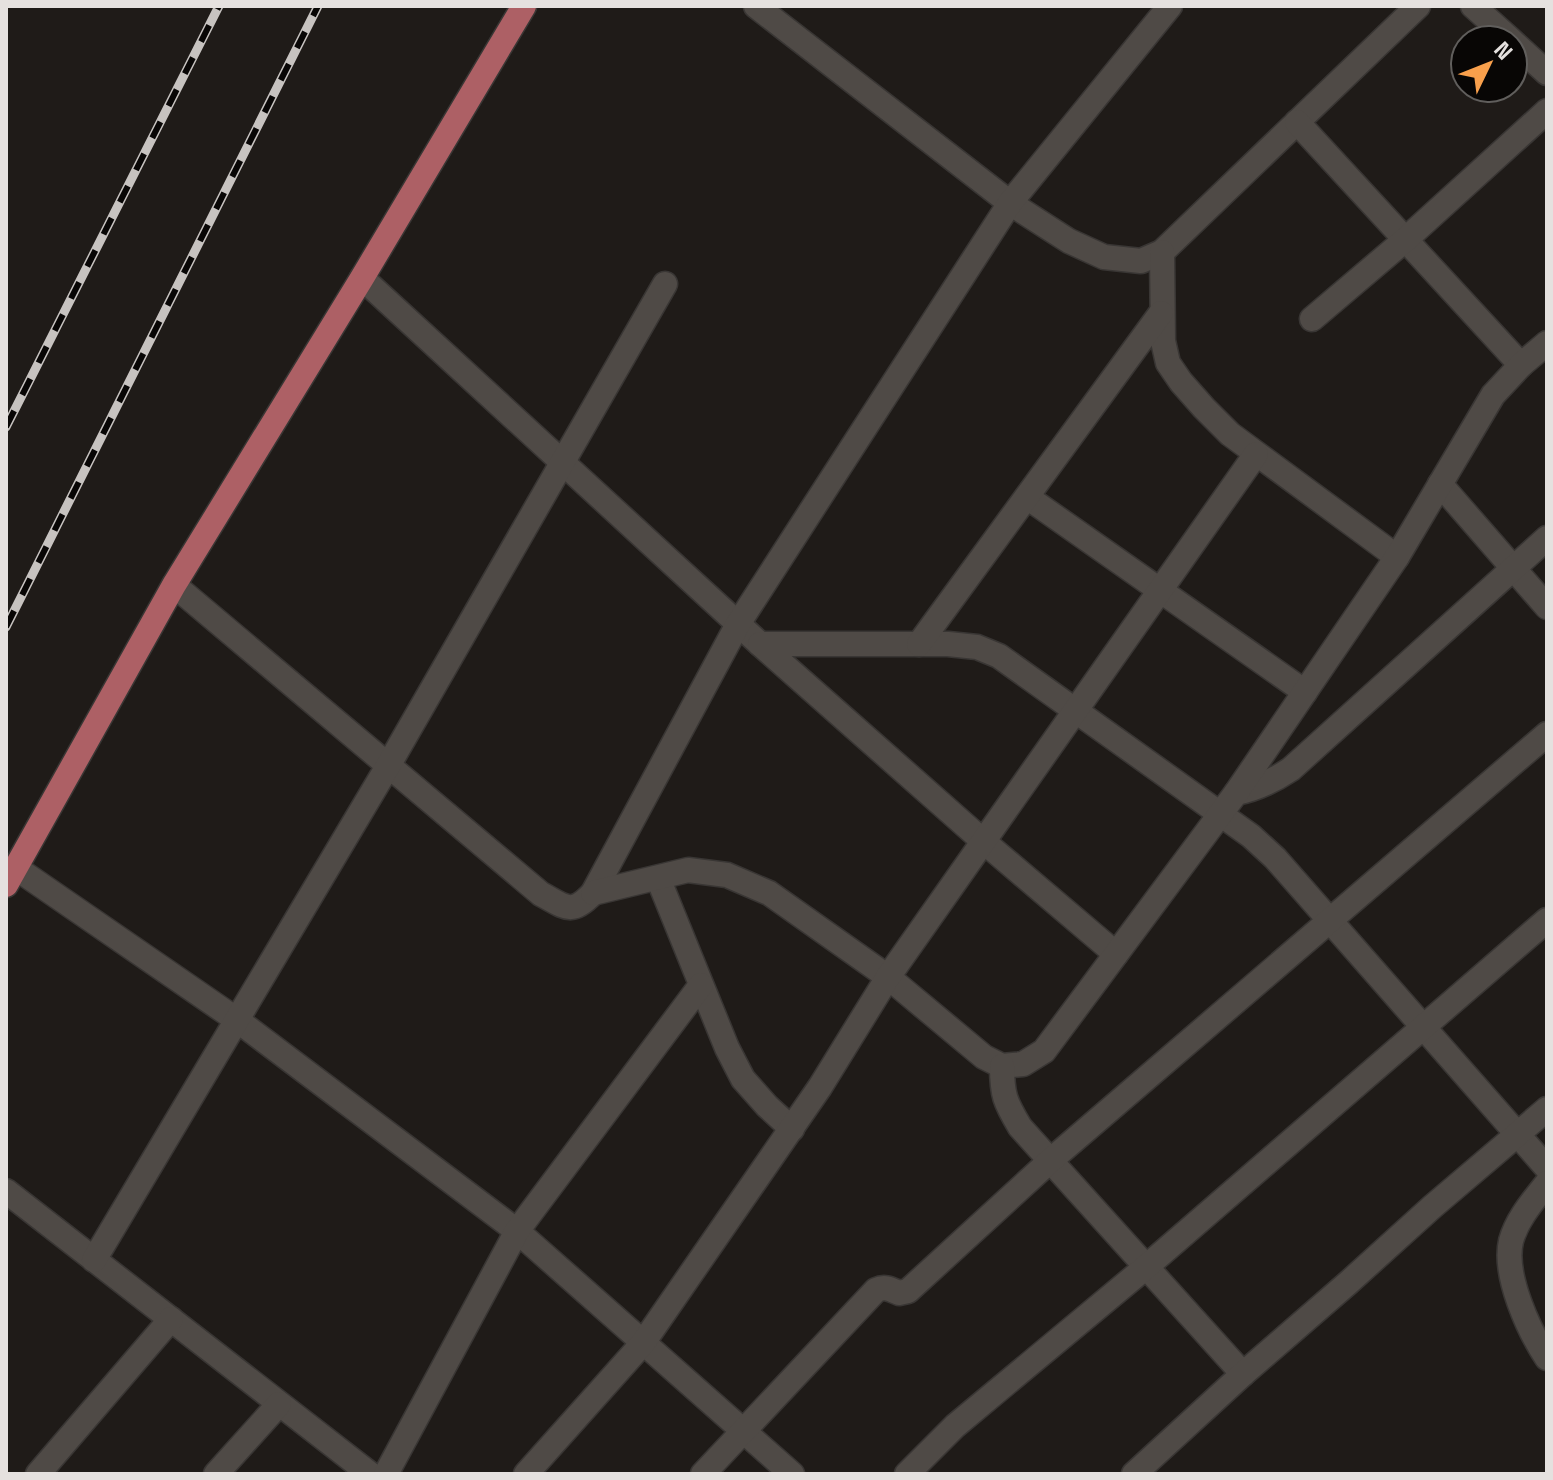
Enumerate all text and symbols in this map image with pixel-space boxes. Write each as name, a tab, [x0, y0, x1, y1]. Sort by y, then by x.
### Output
north arrow	[1449, 24, 1529, 104]
text: N	[1488, 35, 1519, 65]

